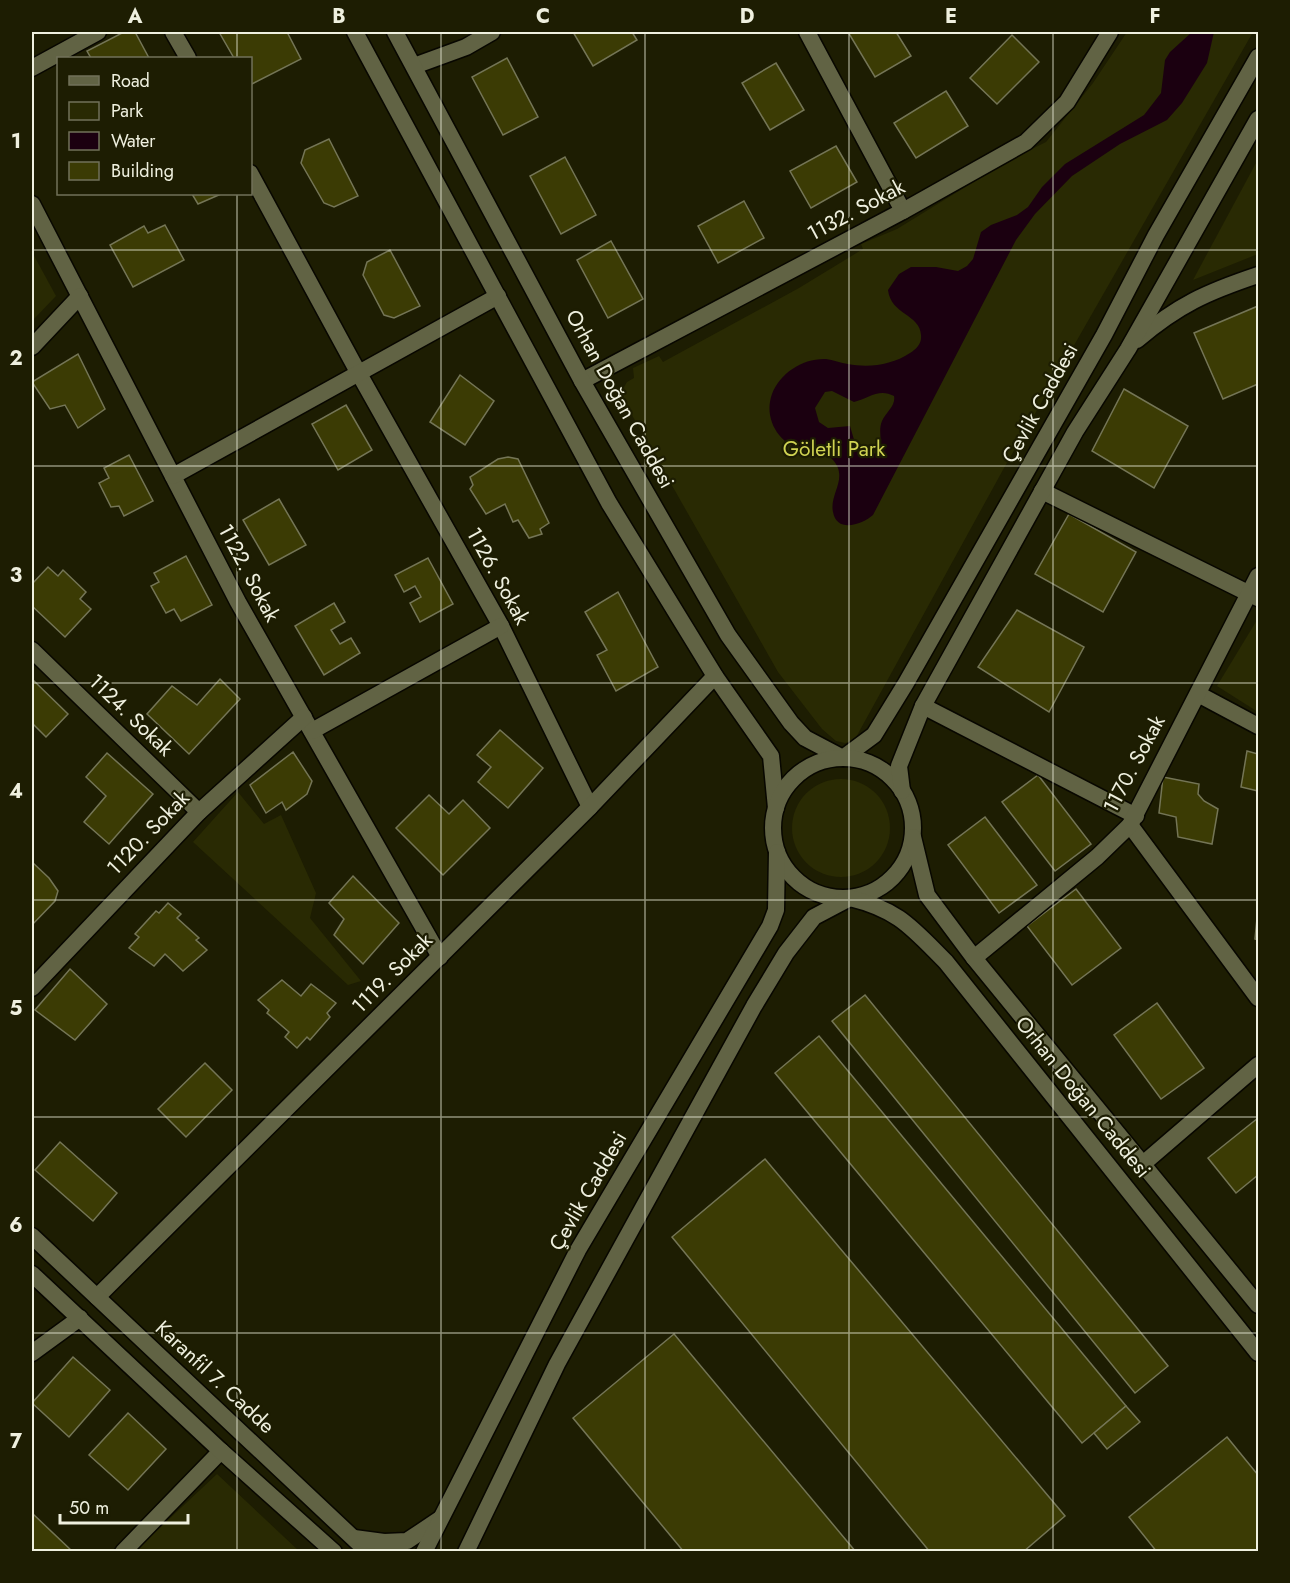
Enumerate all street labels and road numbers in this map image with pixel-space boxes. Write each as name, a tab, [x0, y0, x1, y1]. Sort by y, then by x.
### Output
street label: 1132. Sokak	[802, 171, 911, 248]
street label: Orhan Doğan Caddesi	[558, 304, 682, 494]
street label: Çevlik Caddesi	[995, 338, 1085, 468]
street label: 1122. Sokak	[211, 519, 288, 628]
street label: 1126. Sokak	[459, 522, 537, 631]
street label: 1124. Sokak	[82, 667, 181, 764]
street label: 1170. Sokak	[1096, 709, 1173, 818]
street label: 1120. Sokak	[100, 783, 197, 882]
street label: 1119. Sokak	[345, 925, 440, 1020]
street label: Orhan Doğan Caddesi	[1008, 1010, 1158, 1184]
street label: Çevlik Caddesi	[542, 1126, 634, 1256]
street label: Karanfil 7. Cadde	[149, 1314, 282, 1440]

